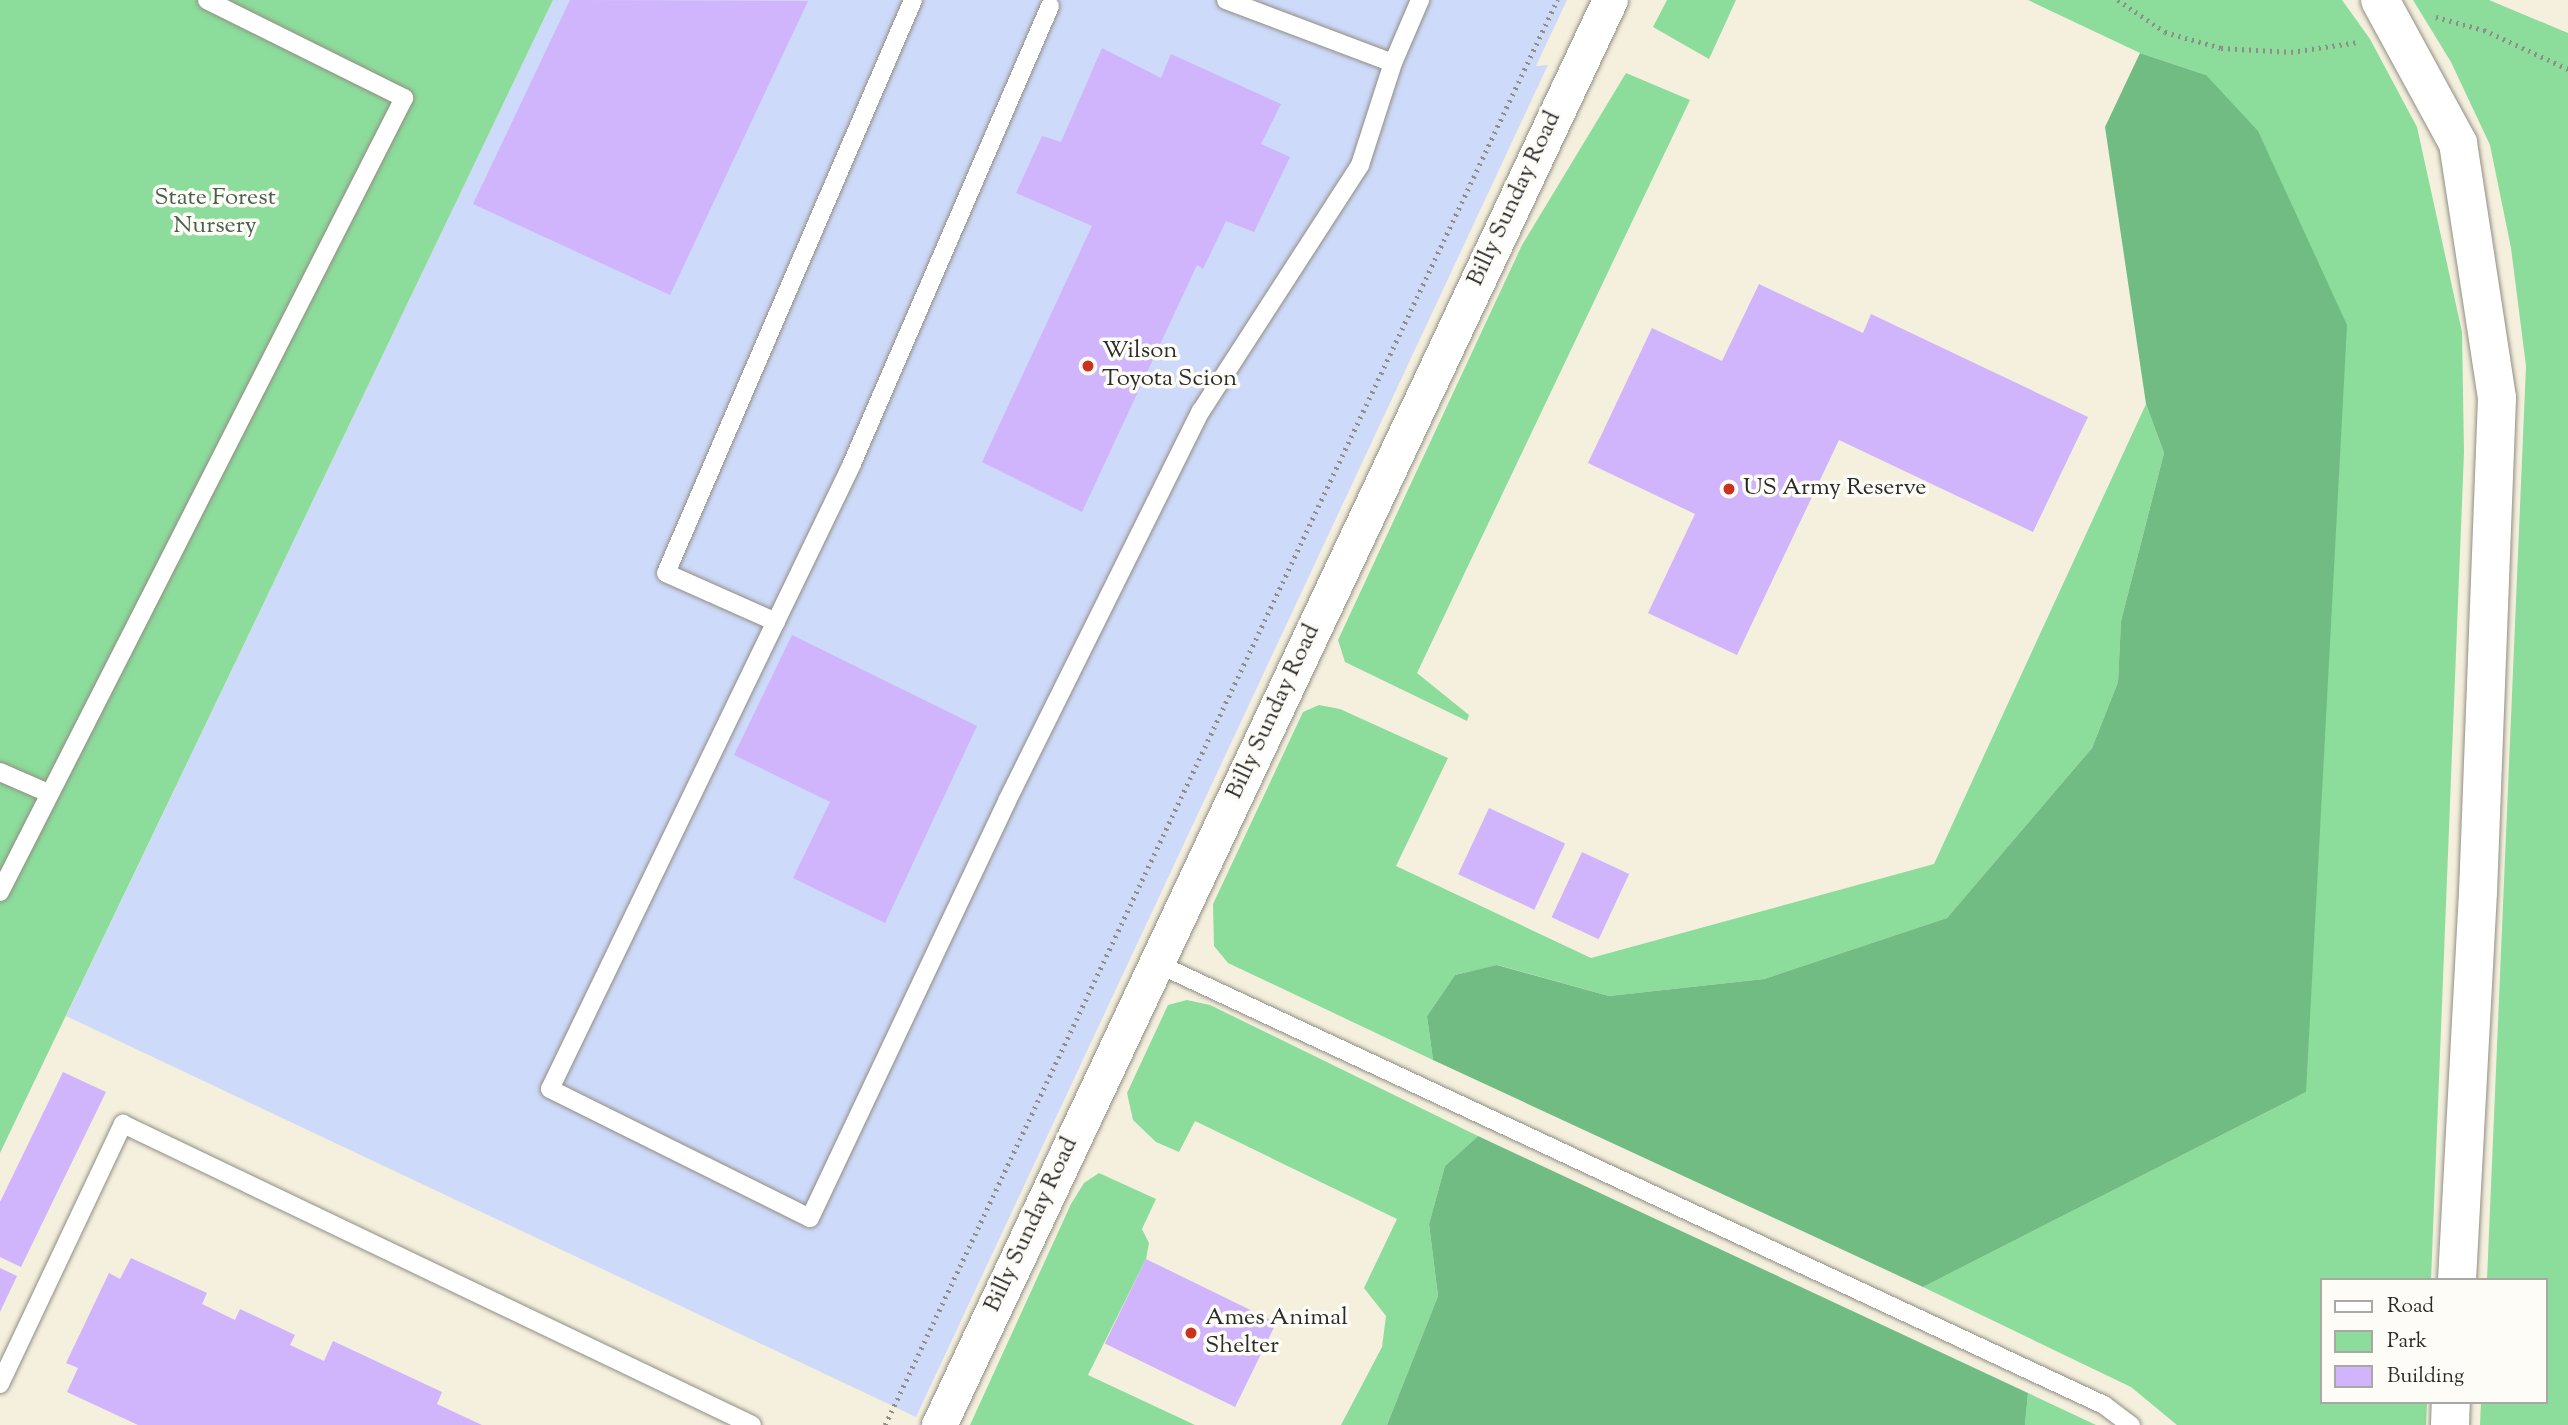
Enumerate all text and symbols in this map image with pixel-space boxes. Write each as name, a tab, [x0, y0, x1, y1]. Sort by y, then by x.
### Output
street label: Billy Sunday Road	[1462, 107, 1568, 291]
park label: State Forest Nursery	[154, 185, 276, 241]
place label: Wilson Toyota Scion	[1102, 338, 1237, 394]
marker: Wilson Toyota Scion	[1080, 358, 1096, 374]
place label: US Army Reserve	[1743, 475, 1927, 503]
marker: US Army Reserve	[1721, 481, 1737, 497]
street label: Billy Sunday Road	[1221, 620, 1327, 804]
street label: Billy Sunday Road	[979, 1133, 1085, 1317]
legend	[2320, 1278, 2547, 1404]
text: Road	[2387, 1292, 2434, 1322]
place label: Ames Animal Shelter	[1205, 1305, 1348, 1361]
marker: Ames Animal Shelter	[1183, 1325, 1199, 1341]
text: Park	[2387, 1327, 2427, 1357]
text: Building	[2387, 1362, 2464, 1392]

